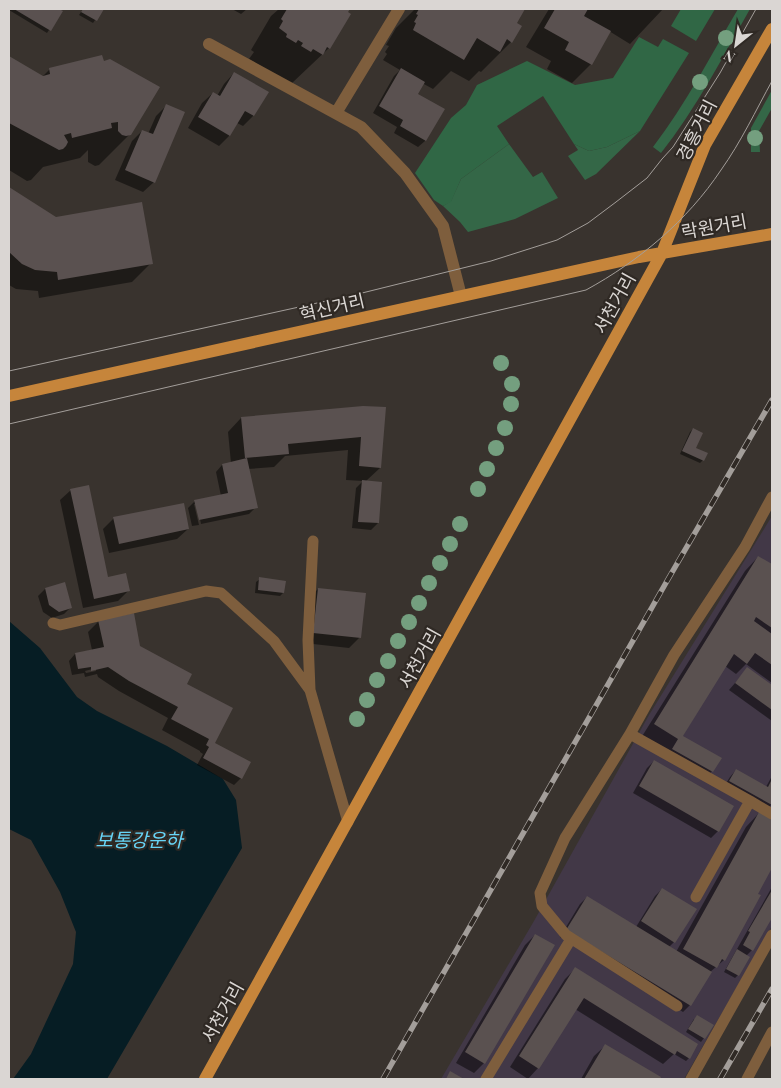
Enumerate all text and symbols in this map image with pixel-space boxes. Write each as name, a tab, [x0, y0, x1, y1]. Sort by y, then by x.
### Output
north arrow	[711, 20, 761, 70]
text: N	[720, 46, 738, 67]
street label: 경흥거리	[670, 95, 722, 165]
street label: 락원거리	[679, 208, 749, 244]
street label: 서천거리	[587, 268, 641, 338]
street label: 혁신거리	[297, 288, 367, 326]
street label: 서천거리	[392, 623, 446, 693]
water label: 보통강운하	[95, 826, 185, 852]
street label: 서천거리	[195, 977, 249, 1047]

